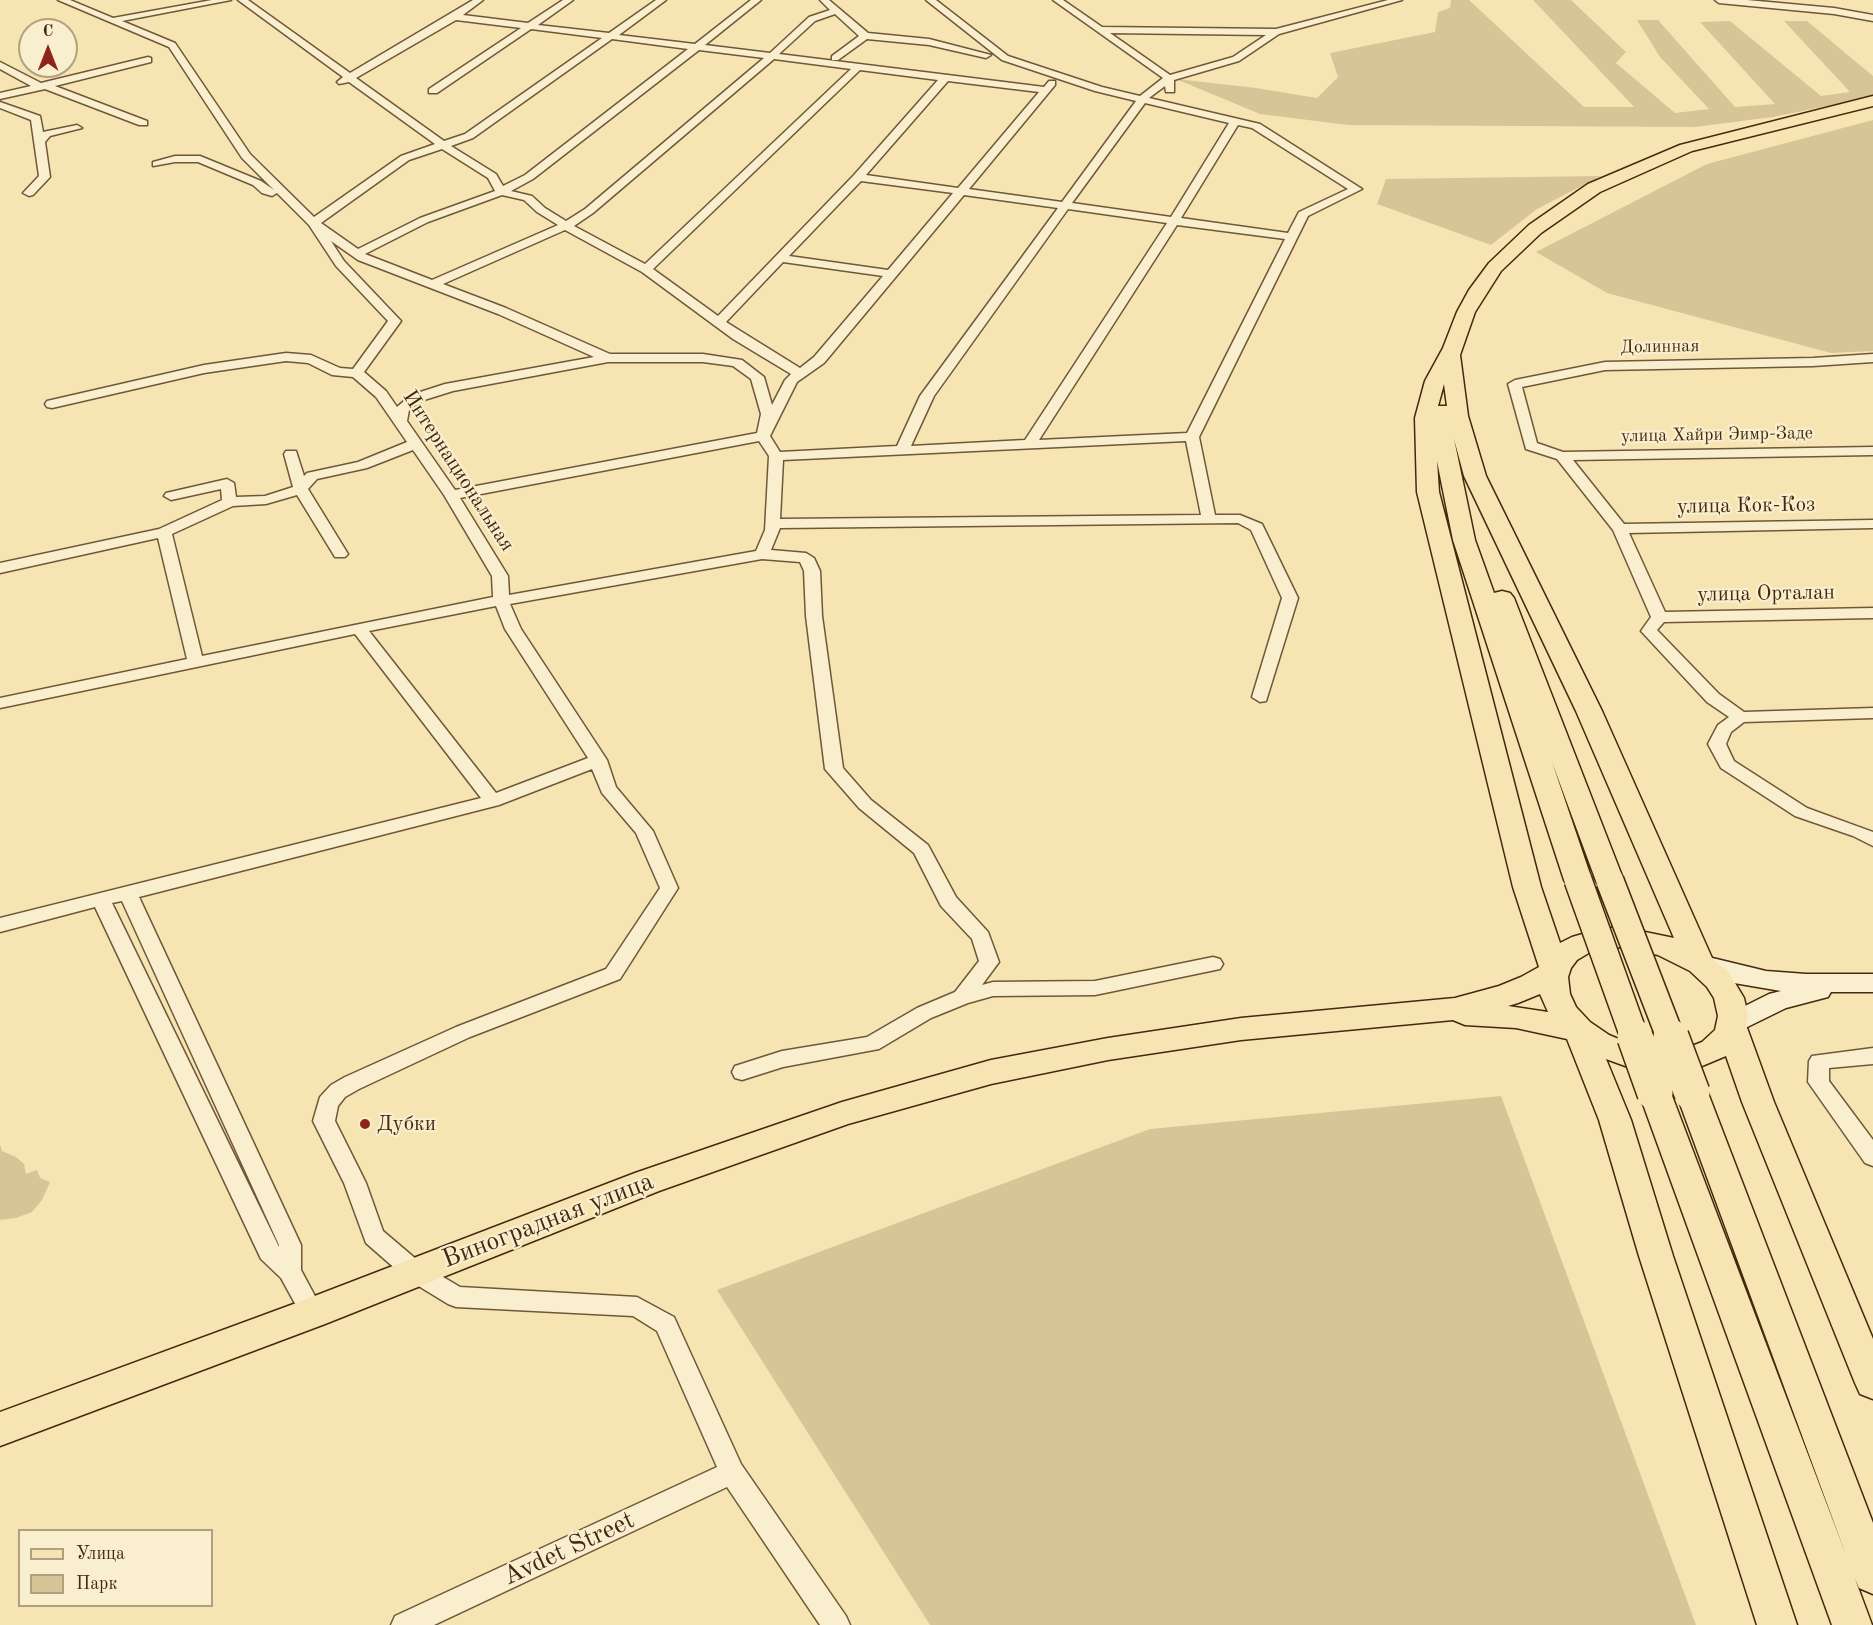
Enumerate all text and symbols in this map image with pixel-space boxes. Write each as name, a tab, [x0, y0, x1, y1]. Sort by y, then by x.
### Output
north arrow	[18, 18, 78, 78]
text: С	[43, 24, 53, 40]
street label: Долинная	[1620, 336, 1700, 358]
street label: Интернациональная	[396, 386, 520, 556]
street label: улица Хайри Эимр-Заде	[1621, 423, 1813, 447]
street label: улица Кок-Коз	[1677, 492, 1815, 520]
street label: улица Орталан	[1697, 580, 1835, 608]
place label: Дубки	[377, 1111, 436, 1137]
marker: Дубки	[358, 1117, 372, 1131]
street label: Виноградная улица	[438, 1166, 658, 1276]
street label: Avdet Street	[498, 1505, 640, 1593]
legend	[18, 1529, 213, 1607]
text: Улица	[76, 1545, 125, 1563]
text: Парк	[76, 1575, 117, 1593]

